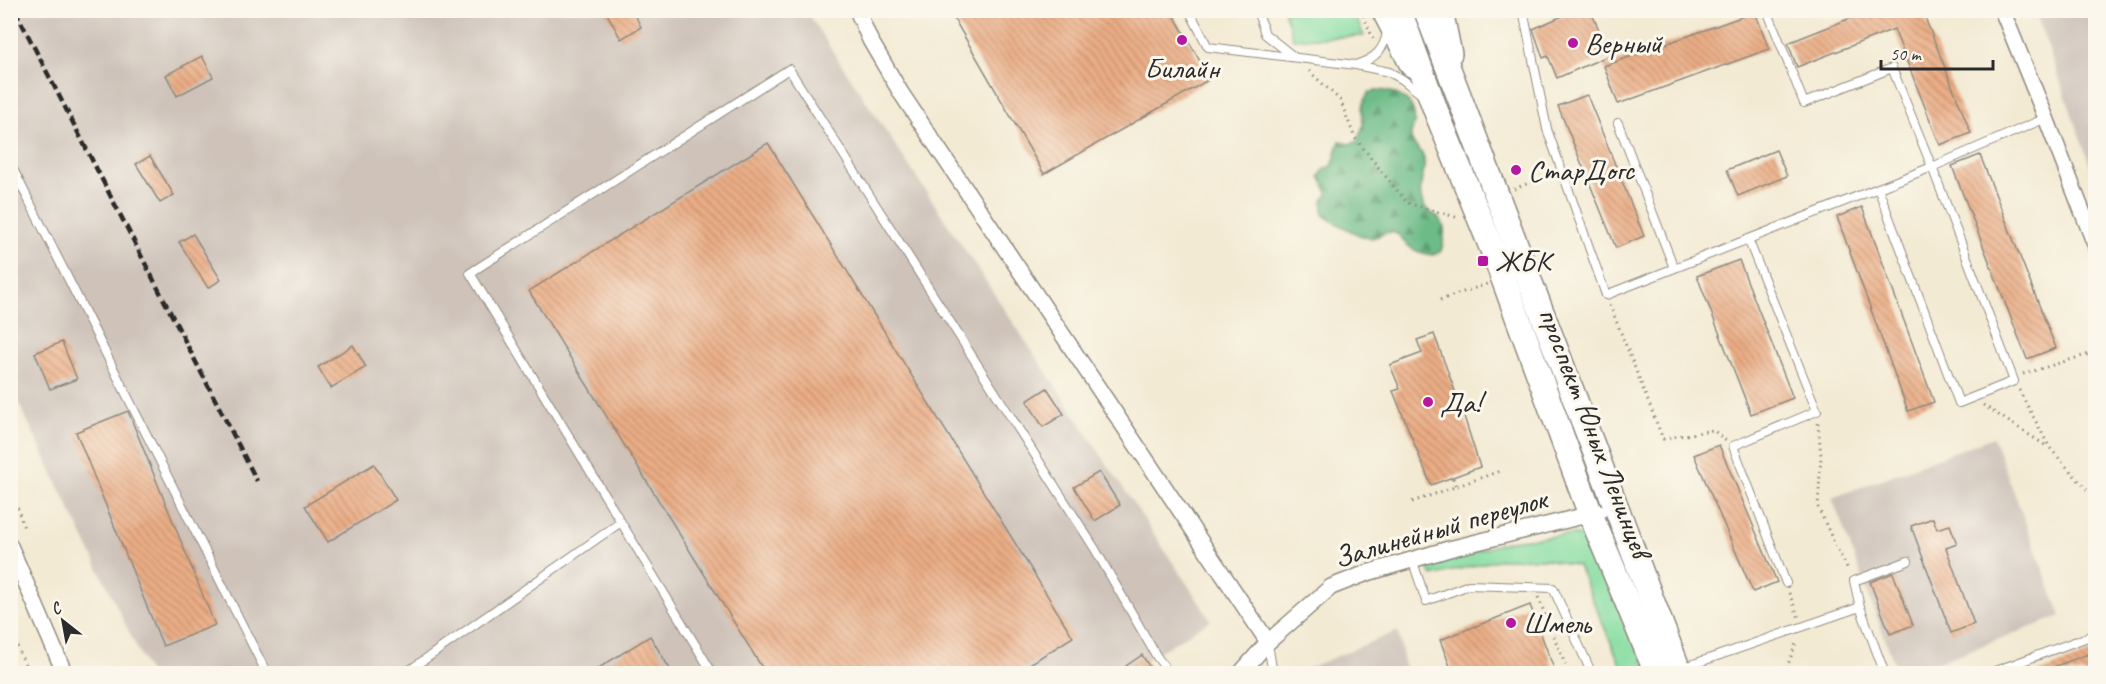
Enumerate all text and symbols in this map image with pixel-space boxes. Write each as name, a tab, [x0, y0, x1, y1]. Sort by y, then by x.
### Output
place label: Верный	[1585, 24, 1663, 62]
marker: Билайн	[1175, 33, 1189, 47]
scale bar	[1881, 33, 1994, 71]
marker: Верный	[1566, 36, 1580, 50]
text: 50 m	[1890, 43, 1923, 65]
place label: Билайн	[1145, 49, 1221, 87]
place label: СтарДогс	[1528, 151, 1635, 189]
marker: СтарДогс	[1509, 163, 1523, 177]
place label: ЖБК	[1495, 242, 1556, 280]
marker: ЖБК	[1476, 254, 1490, 268]
street label: проспект Юных Ленинцев	[1530, 302, 1662, 567]
place label: Да!	[1440, 383, 1487, 421]
marker: Да!	[1421, 395, 1435, 409]
street label: Залинейный переулок	[1329, 479, 1554, 577]
north arrow	[33, 591, 93, 651]
text: С	[47, 597, 66, 620]
place label: Шмель	[1523, 604, 1593, 642]
marker: Шмель	[1504, 616, 1518, 630]

